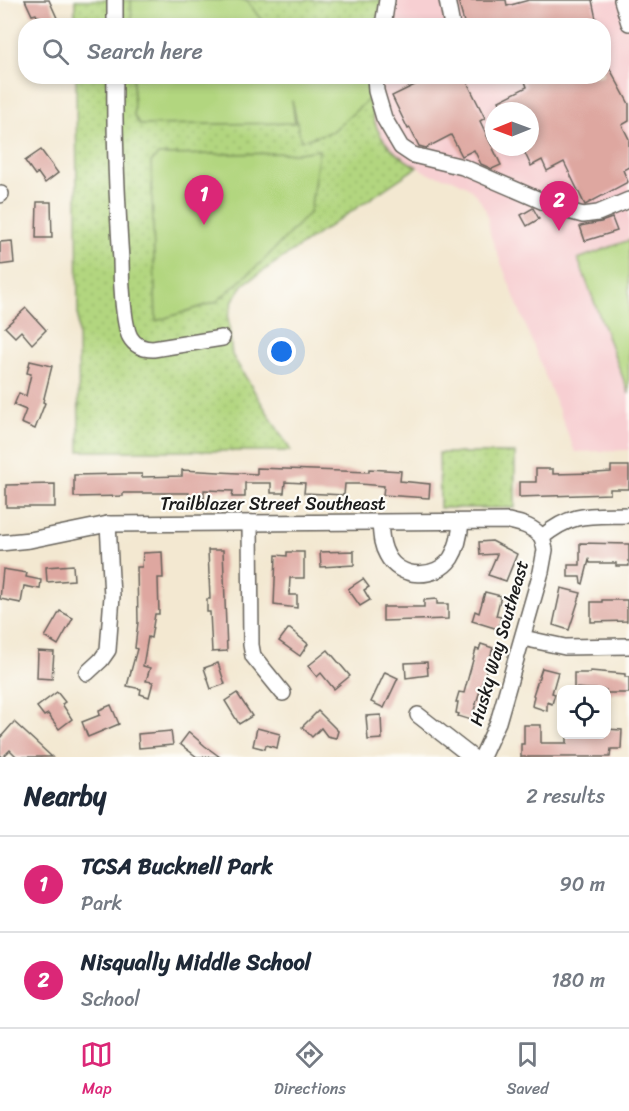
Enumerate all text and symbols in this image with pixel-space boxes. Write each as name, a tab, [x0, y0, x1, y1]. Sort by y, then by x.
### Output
search box	[18, 18, 611, 84]
text: Search here	[87, 32, 203, 71]
icon: search	[39, 35, 72, 68]
north arrow	[485, 102, 539, 156]
pin: 1	[184, 176, 224, 225]
pin: 2	[540, 182, 578, 231]
your location	[267, 337, 296, 366]
street label: Trailblazer Street Southeast	[160, 488, 386, 520]
street label: Husky Way Southeast	[460, 556, 538, 730]
map controls	[557, 685, 611, 739]
button: locate	[557, 685, 611, 739]
text: Nearby	[24, 773, 106, 819]
text: 2 results	[526, 779, 605, 814]
text: TCSA Bucknell Park	[81, 847, 273, 886]
text: 1	[39, 867, 48, 902]
text: 90 m	[560, 867, 605, 902]
text: Park	[81, 886, 122, 921]
text: Nisqually Middle School	[81, 943, 311, 982]
text: 2	[38, 963, 49, 998]
text: 180 m	[551, 963, 605, 998]
text: School	[81, 982, 140, 1017]
tab: Map	[80, 1038, 113, 1103]
tab: Directions	[274, 1038, 346, 1103]
tab: Saved	[506, 1038, 549, 1103]

